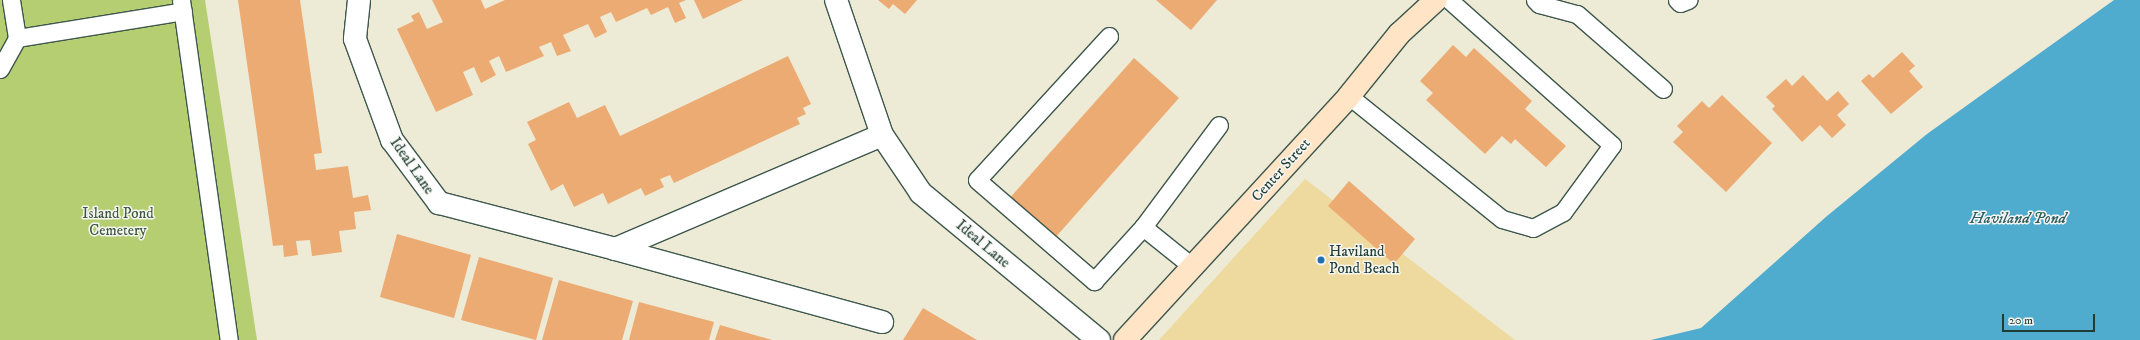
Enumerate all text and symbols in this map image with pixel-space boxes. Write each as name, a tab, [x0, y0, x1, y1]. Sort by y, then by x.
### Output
street label: Ideal Lane	[386, 134, 438, 198]
street label: Center Street	[1248, 135, 1314, 205]
park label: Island Pond Cemetery	[82, 204, 154, 239]
water label: Haviland Pond	[1970, 208, 2066, 228]
street label: Ideal Lane	[952, 216, 1014, 272]
place label: Haviland Pond Beach	[1329, 242, 1400, 277]
marker: Haviland Pond Beach	[1316, 255, 1326, 265]
scale bar	[2004, 306, 2097, 332]
text: 20 m	[2009, 313, 2033, 328]

